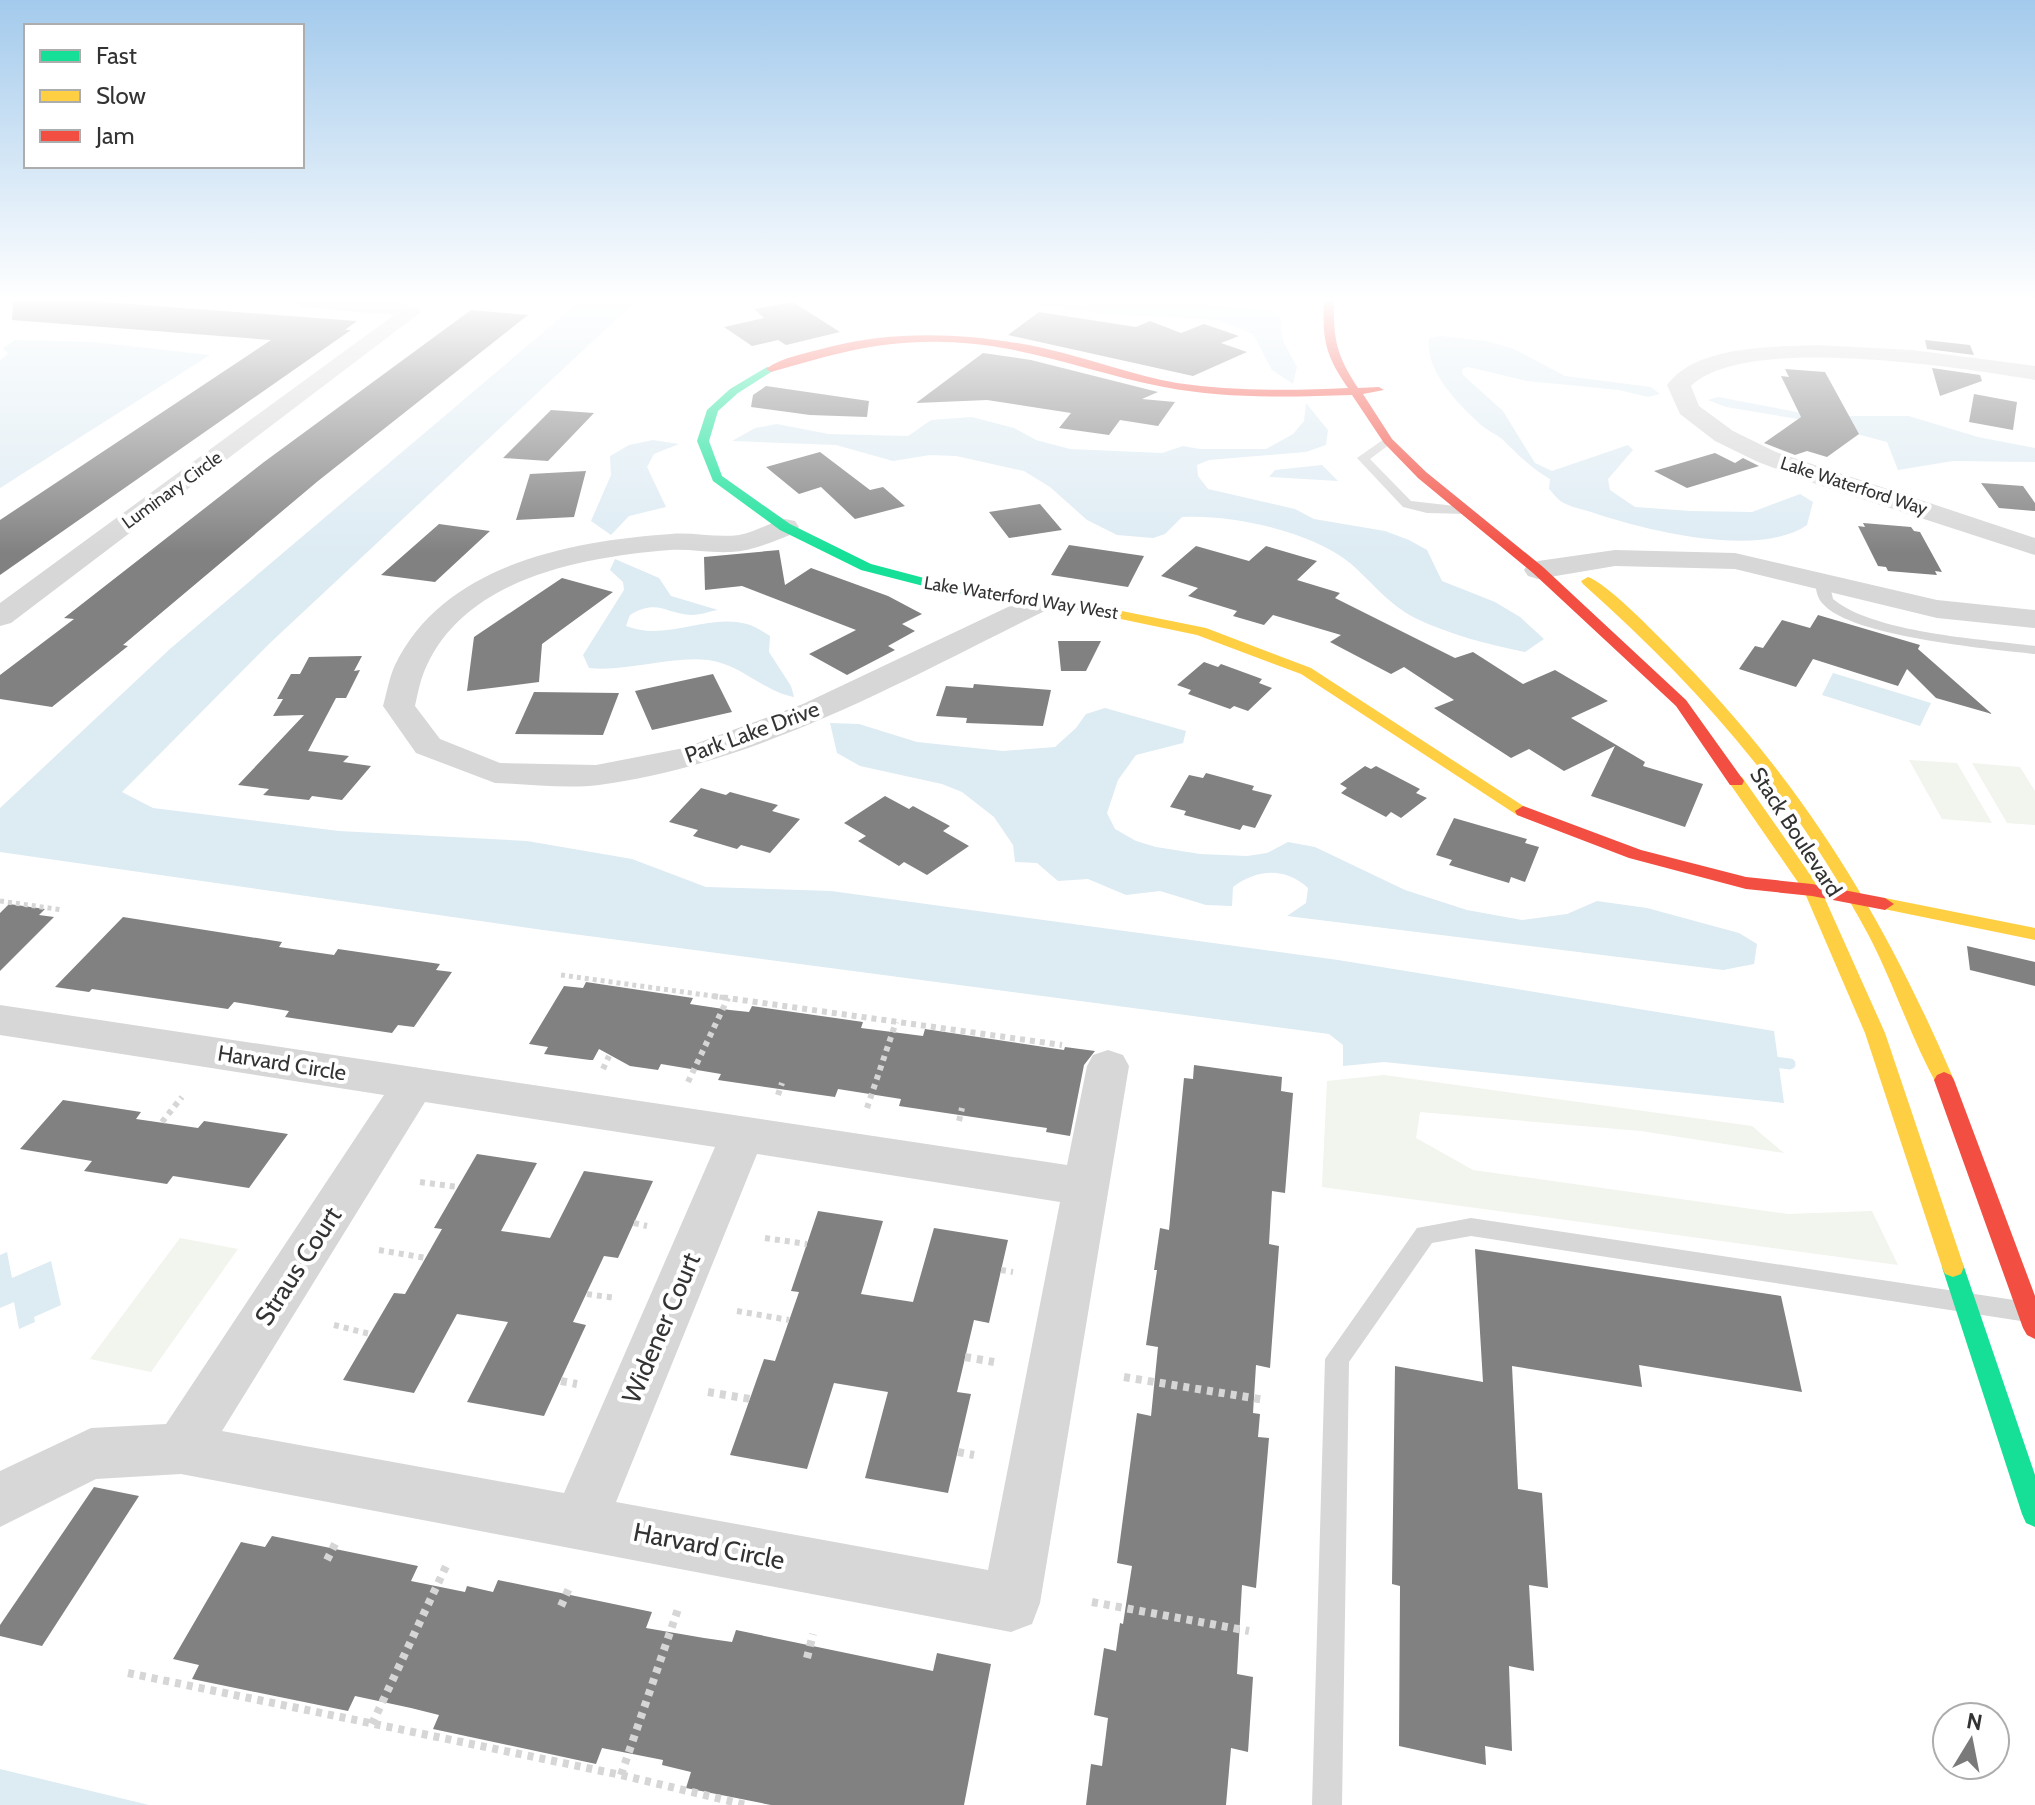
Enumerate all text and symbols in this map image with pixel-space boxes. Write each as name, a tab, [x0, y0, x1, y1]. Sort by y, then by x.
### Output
legend	[24, 24, 304, 168]
text: Fast	[96, 41, 137, 70]
text: Slow	[96, 81, 146, 110]
text: Jam	[95, 121, 134, 150]
street label: Luminary Circle	[118, 446, 226, 534]
street label: Lake Waterford Way	[1778, 452, 1930, 520]
street label: Lake Waterford Way West	[922, 572, 1120, 624]
street label: Park Lake Drive	[681, 695, 823, 769]
street label: Stack Boulevard	[1744, 762, 1848, 902]
street label: Harvard Circle	[216, 1040, 348, 1086]
street label: Straus Court	[248, 1201, 348, 1331]
street label: Widener Court	[615, 1248, 707, 1408]
street label: Harvard Circle	[631, 1516, 787, 1576]
north arrow	[1931, 1701, 2011, 1781]
text: N	[1964, 1707, 1984, 1736]

